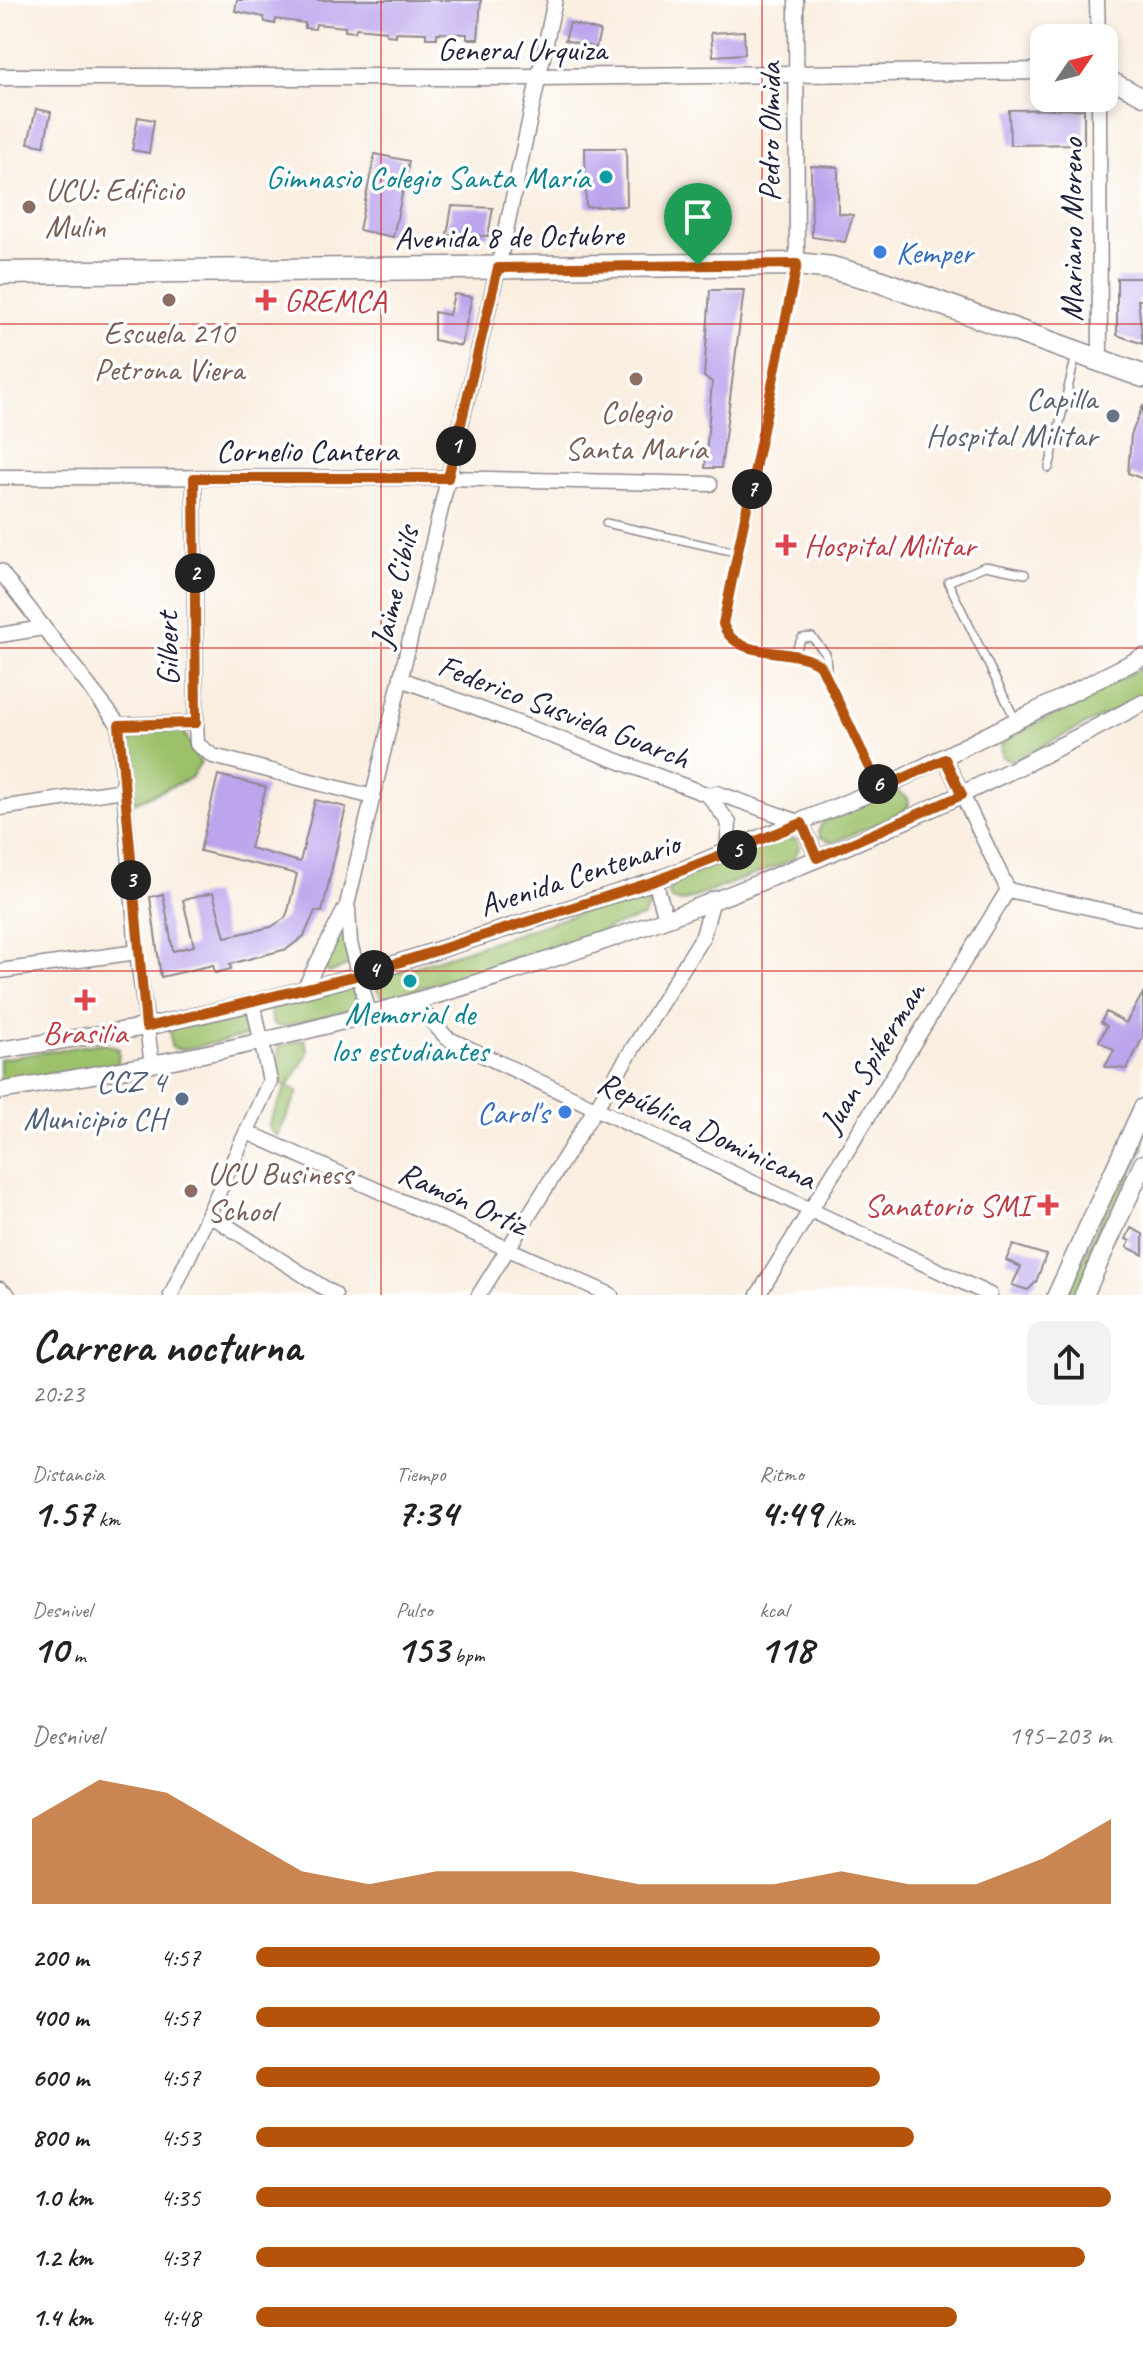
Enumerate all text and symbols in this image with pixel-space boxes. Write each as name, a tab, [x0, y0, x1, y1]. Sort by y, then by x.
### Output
north arrow	[1030, 24, 1118, 112]
map controls	[1030, 24, 1118, 112]
street label: General Urquiza	[438, 29, 609, 70]
street label: Pedro Olmida	[749, 60, 790, 202]
street label: Mariano Moreno	[1051, 137, 1092, 322]
place label: Gimnasio Colegio Santa María	[266, 157, 592, 198]
marker: Gimnasio Colegio Santa María	[597, 168, 615, 186]
place label: UCU: Edificio Mulin	[45, 169, 185, 247]
pin	[664, 183, 732, 265]
icon: arrive	[676, 195, 720, 239]
marker: UCU: Edificio Mulin	[20, 198, 38, 216]
street label: Avenida 8 de Octubre	[394, 214, 626, 259]
place label: Kemper	[896, 232, 975, 273]
marker: Kemper	[871, 243, 889, 261]
place label: GREMCA	[284, 280, 387, 321]
marker: GREMCA	[255, 289, 277, 311]
marker: Escuela 210 Petrona Viera	[160, 291, 178, 309]
place label: Escuela 210 Petrona Viera	[94, 312, 247, 390]
marker: Colegio Santa María	[627, 370, 645, 388]
place label: Capilla Hospital Militar	[926, 378, 1100, 456]
place label: Colegio Santa María	[565, 391, 709, 469]
marker: Capilla Hospital Militar	[1104, 407, 1122, 425]
pin: 1	[436, 426, 476, 466]
street label: Cornelio Cantera	[216, 430, 400, 471]
text: 1	[451, 432, 461, 460]
pin: 7	[732, 469, 772, 509]
text: 7	[747, 475, 757, 503]
street label: Jaime Cibils	[360, 520, 429, 654]
place label: Hospital Militar	[804, 525, 979, 566]
marker: Hospital Militar	[775, 534, 797, 556]
pin: 2	[175, 553, 215, 593]
text: 2	[190, 559, 200, 587]
street label: Gilbert	[146, 608, 189, 686]
street label: Federico Susviela Guarch	[432, 645, 696, 778]
pin: 6	[858, 764, 898, 804]
text: 6	[873, 770, 883, 798]
street label: Avenida Centenario	[474, 822, 688, 926]
pin: 5	[717, 830, 757, 870]
text: 5	[732, 836, 742, 864]
pin: 3	[111, 860, 151, 900]
text: 3	[126, 866, 136, 894]
pin: 4	[354, 950, 394, 990]
text: 4	[369, 956, 379, 984]
marker: Memorial de los estudiantes	[401, 972, 419, 990]
street label: Juan Spikerman	[809, 973, 936, 1142]
marker: Brasilia	[76, 991, 94, 1009]
place label: Memorial de los estudiantes	[332, 993, 490, 1071]
place label: Brasilia	[43, 1012, 129, 1053]
place label: CCZ 4 Municipio CH	[24, 1061, 171, 1139]
street label: República Dominicana	[591, 1062, 824, 1200]
marker: CCZ 4 Municipio CH	[173, 1090, 191, 1108]
place label: Carol's	[477, 1092, 552, 1133]
marker: Carol's	[556, 1103, 574, 1121]
street label: Ramón Ortiz	[392, 1152, 537, 1246]
place label: UCU Business School	[207, 1153, 356, 1231]
marker: UCU Business School	[182, 1182, 200, 1200]
place label: Sanatorio SMI	[864, 1185, 1037, 1226]
marker: Sanatorio SMI	[1037, 1194, 1059, 1216]
text: Carrera nocturna	[32, 1319, 301, 1374]
button: share	[1027, 1321, 1111, 1405]
text: 20:23	[32, 1377, 84, 1410]
text: Distancia	[32, 1460, 104, 1488]
text: Tiempo	[396, 1460, 445, 1488]
text: Ritmo	[759, 1460, 804, 1488]
text: 1.57	[32, 1488, 93, 1538]
text: 7:34	[396, 1488, 457, 1538]
text: 4:49	[759, 1488, 821, 1538]
text: km	[93, 1505, 120, 1533]
text: /km	[821, 1505, 855, 1533]
text: Desnivel	[32, 1596, 92, 1624]
text: Pulso	[396, 1596, 433, 1624]
text: kcal	[759, 1596, 788, 1624]
text: 10	[32, 1624, 68, 1674]
text: 153	[396, 1624, 449, 1674]
text: 118	[759, 1624, 813, 1674]
text: m	[68, 1641, 86, 1669]
text: bpm	[449, 1641, 485, 1669]
text: Desnivel	[32, 1719, 103, 1752]
text: 195–203 m	[1008, 1719, 1111, 1752]
text: 200 m	[32, 1941, 88, 1974]
text: 4:57	[160, 1941, 200, 1974]
text: 400 m	[32, 2001, 88, 2034]
text: 4:57	[160, 2001, 200, 2034]
text: 600 m	[32, 2061, 89, 2094]
text: 4:57	[160, 2061, 200, 2094]
text: 800 m	[32, 2121, 88, 2154]
text: 4:53	[160, 2121, 200, 2154]
text: 1.0 km	[32, 2181, 92, 2214]
text: 4:35	[160, 2181, 200, 2214]
text: 1.2 km	[32, 2241, 92, 2274]
text: 4:37	[160, 2241, 200, 2274]
text: 1.4 km	[32, 2301, 92, 2334]
text: 4:48	[160, 2301, 200, 2334]

